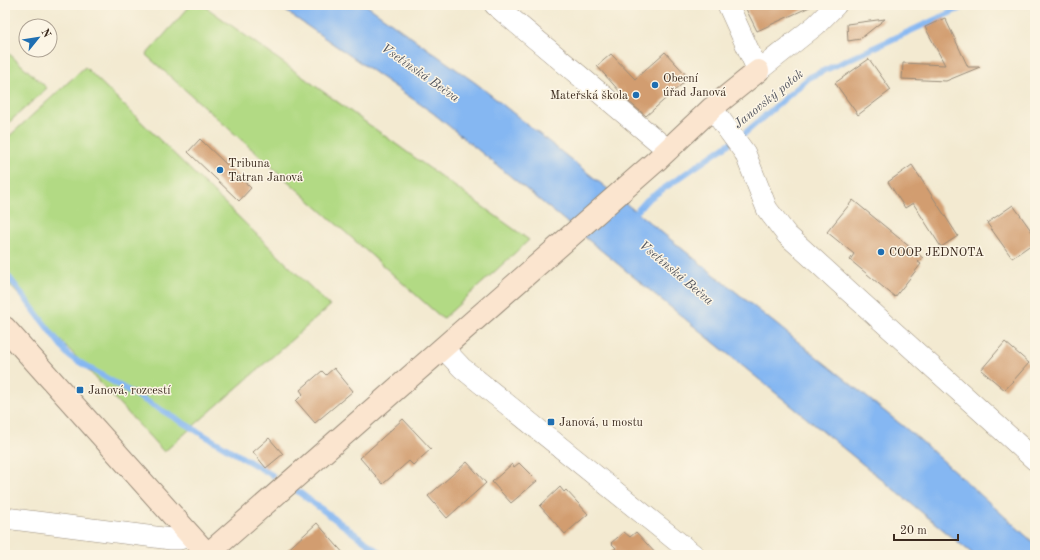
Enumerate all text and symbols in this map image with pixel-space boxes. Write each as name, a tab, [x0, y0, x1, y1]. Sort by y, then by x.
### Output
north arrow	[18, 18, 58, 58]
text: N	[38, 27, 53, 41]
water label: Vsetínská Bečva	[379, 42, 462, 105]
water label: Janovský potok	[732, 67, 806, 131]
place label: Obecní úřad Janová	[663, 73, 726, 99]
marker: Obecní úřad Janová	[650, 80, 660, 90]
place label: Mateřská škola	[550, 90, 628, 102]
marker: Mateřská škola	[631, 90, 641, 100]
place label: Tribuna Tatran Janová	[228, 158, 303, 184]
marker: Tribuna Tatran Janová	[215, 165, 225, 175]
water label: Vsetínská Bečva	[637, 239, 715, 308]
marker: COOP JEDNOTA	[876, 247, 886, 257]
place label: COOP JEDNOTA	[889, 247, 984, 259]
marker: Janová, rozcestí	[75, 385, 85, 395]
place label: Janová, rozcestí	[88, 385, 171, 397]
marker: Janová, u mostu	[546, 417, 556, 427]
place label: Janová, u mostu	[559, 417, 644, 429]
scale bar	[894, 516, 958, 542]
text: 20 m	[900, 525, 927, 537]

